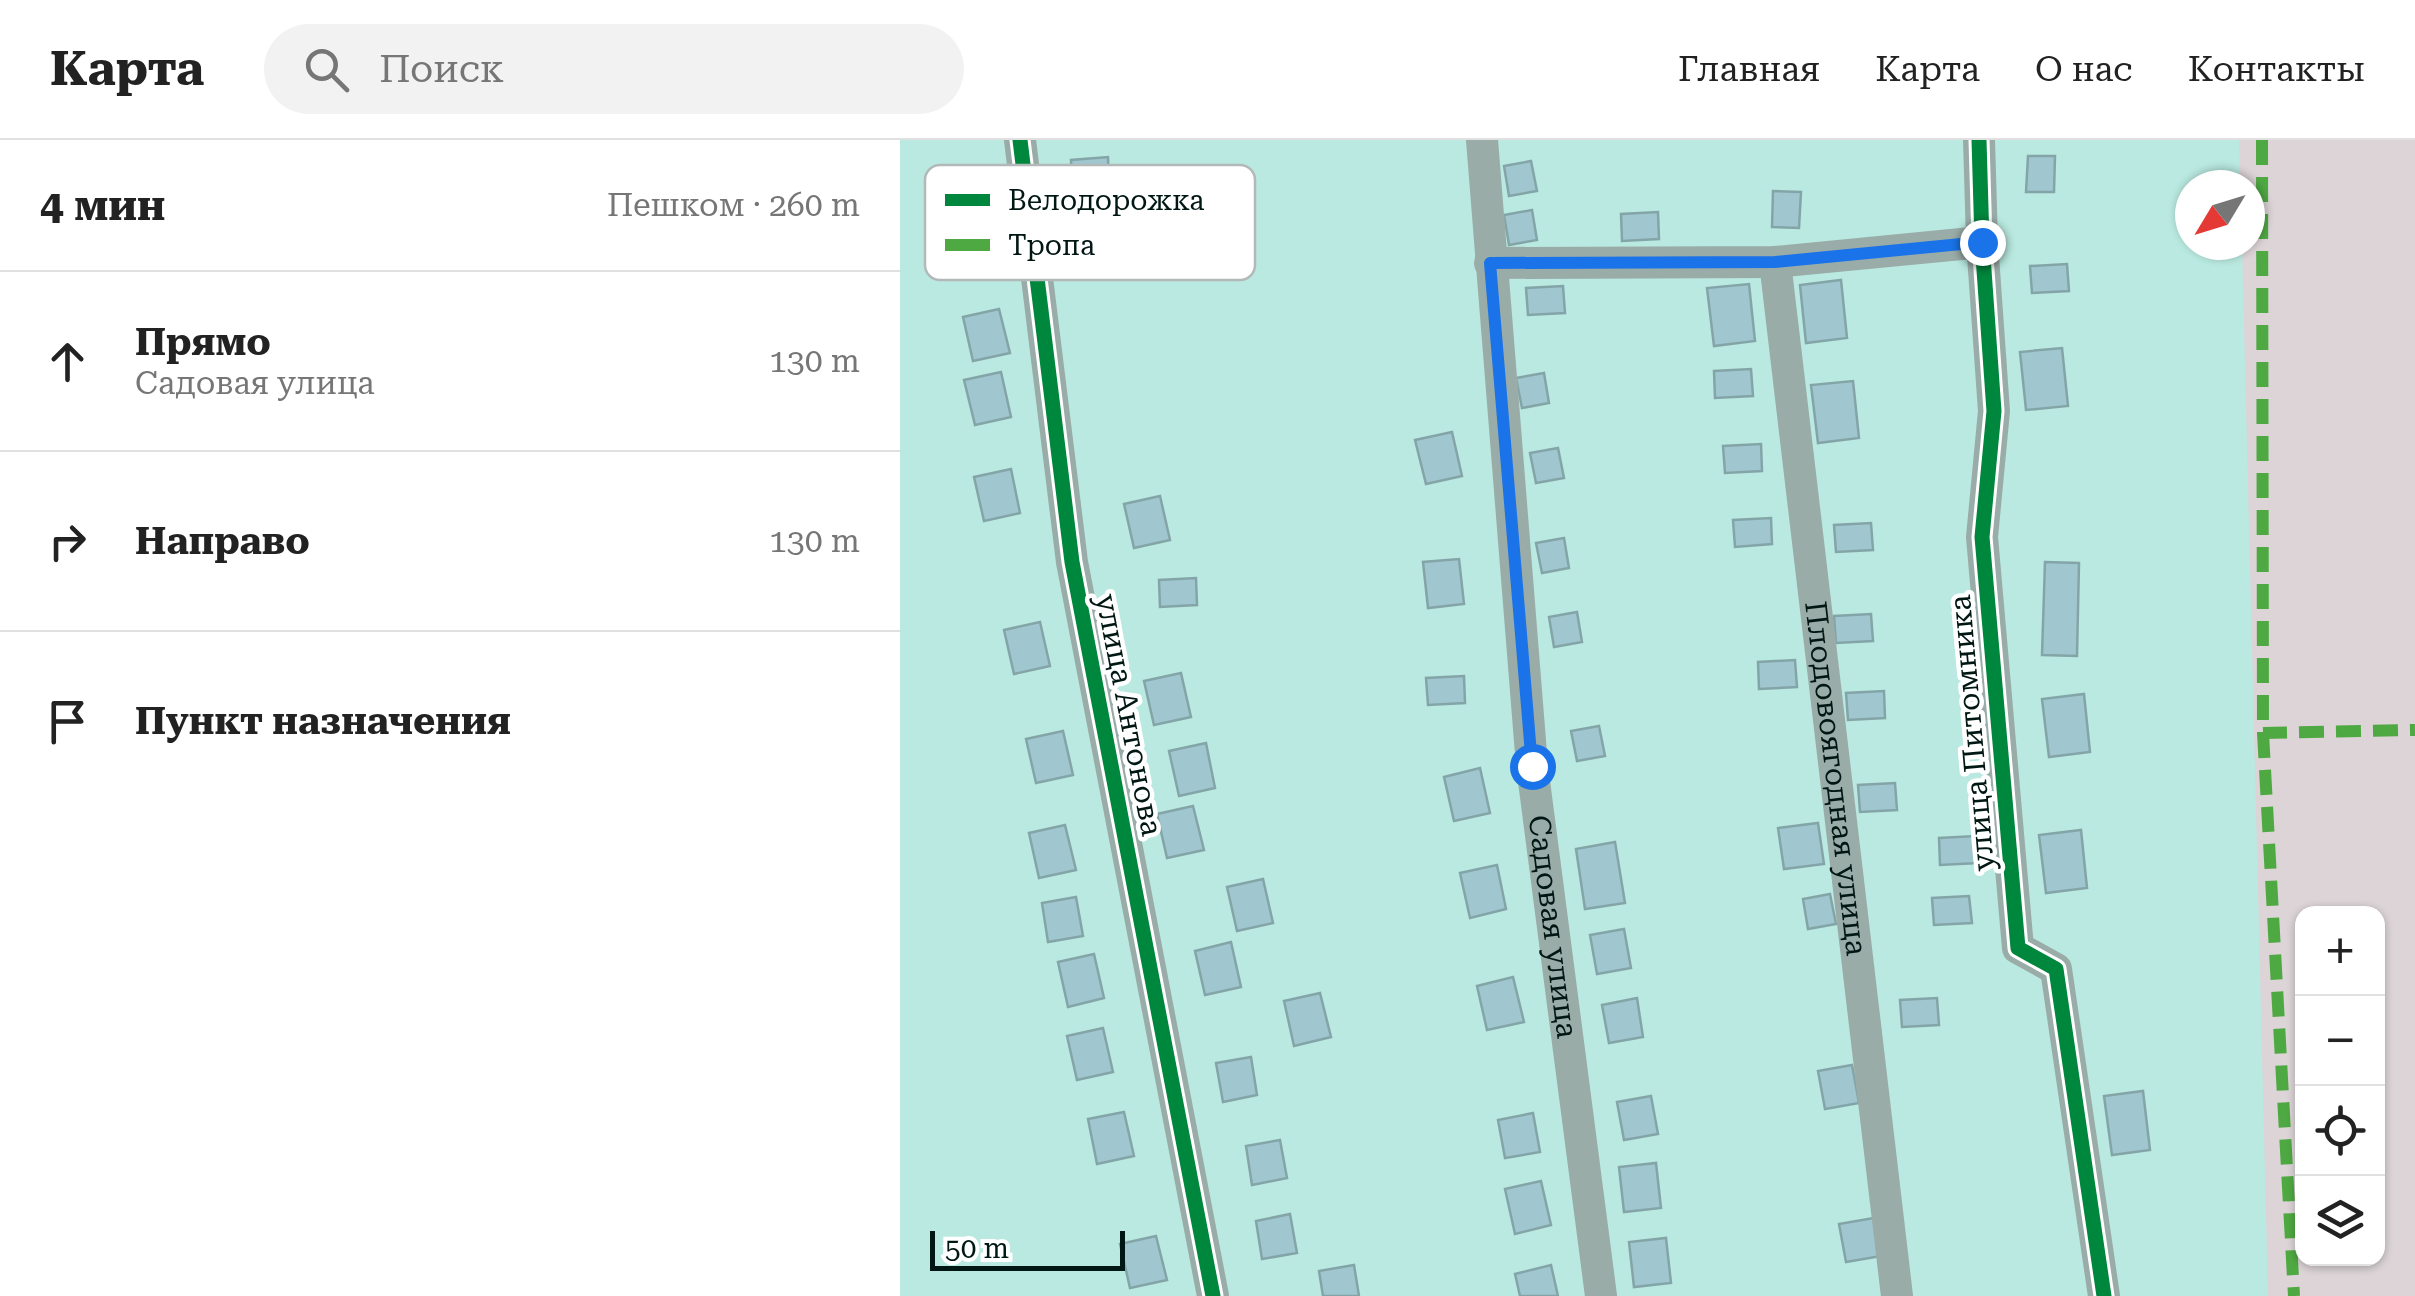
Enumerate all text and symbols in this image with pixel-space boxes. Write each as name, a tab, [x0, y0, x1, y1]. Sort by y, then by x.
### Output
search box	[264, 24, 964, 114]
text: Карта	[50, 41, 204, 97]
icon: search	[299, 42, 354, 97]
text: Поиск	[379, 47, 504, 91]
text: Главная	[1678, 49, 1820, 90]
text: Карта	[1875, 49, 1980, 90]
text: О нас	[2035, 49, 2133, 90]
text: Контакты	[2188, 49, 2365, 90]
legend	[925, 165, 1255, 280]
north arrow	[2175, 170, 2265, 260]
text: 4 мин	[40, 181, 165, 230]
text: Велодорожка	[1008, 184, 1204, 217]
text: Пешком · 260 m	[607, 186, 860, 224]
route end	[1960, 220, 2006, 266]
text: Тропа	[1008, 229, 1095, 262]
text: Прямо	[135, 320, 271, 364]
icon: ahead	[40, 334, 95, 389]
text: 130 m	[769, 342, 860, 380]
text: Садовая улица	[135, 364, 375, 402]
icon: right	[40, 514, 95, 569]
text: Направо	[135, 519, 310, 563]
text: 130 m	[769, 522, 860, 560]
street label: улица Антонова	[1089, 591, 1170, 839]
street label: улица Питомника	[1942, 593, 2001, 873]
street label: Плодовоягодная улица	[1798, 599, 1875, 957]
icon: arrive	[40, 694, 95, 749]
text: Пункт назначения	[135, 699, 511, 743]
route start	[1510, 744, 1556, 790]
street label: Садовая улица	[1522, 813, 1585, 1040]
map controls	[2295, 906, 2385, 1266]
button: +	[2295, 906, 2385, 996]
button: −	[2295, 996, 2385, 1086]
button: locate	[2295, 1086, 2385, 1176]
button: layers	[2295, 1176, 2385, 1266]
scale bar	[930, 1226, 1125, 1270]
text: 50 m	[945, 1232, 1009, 1265]

